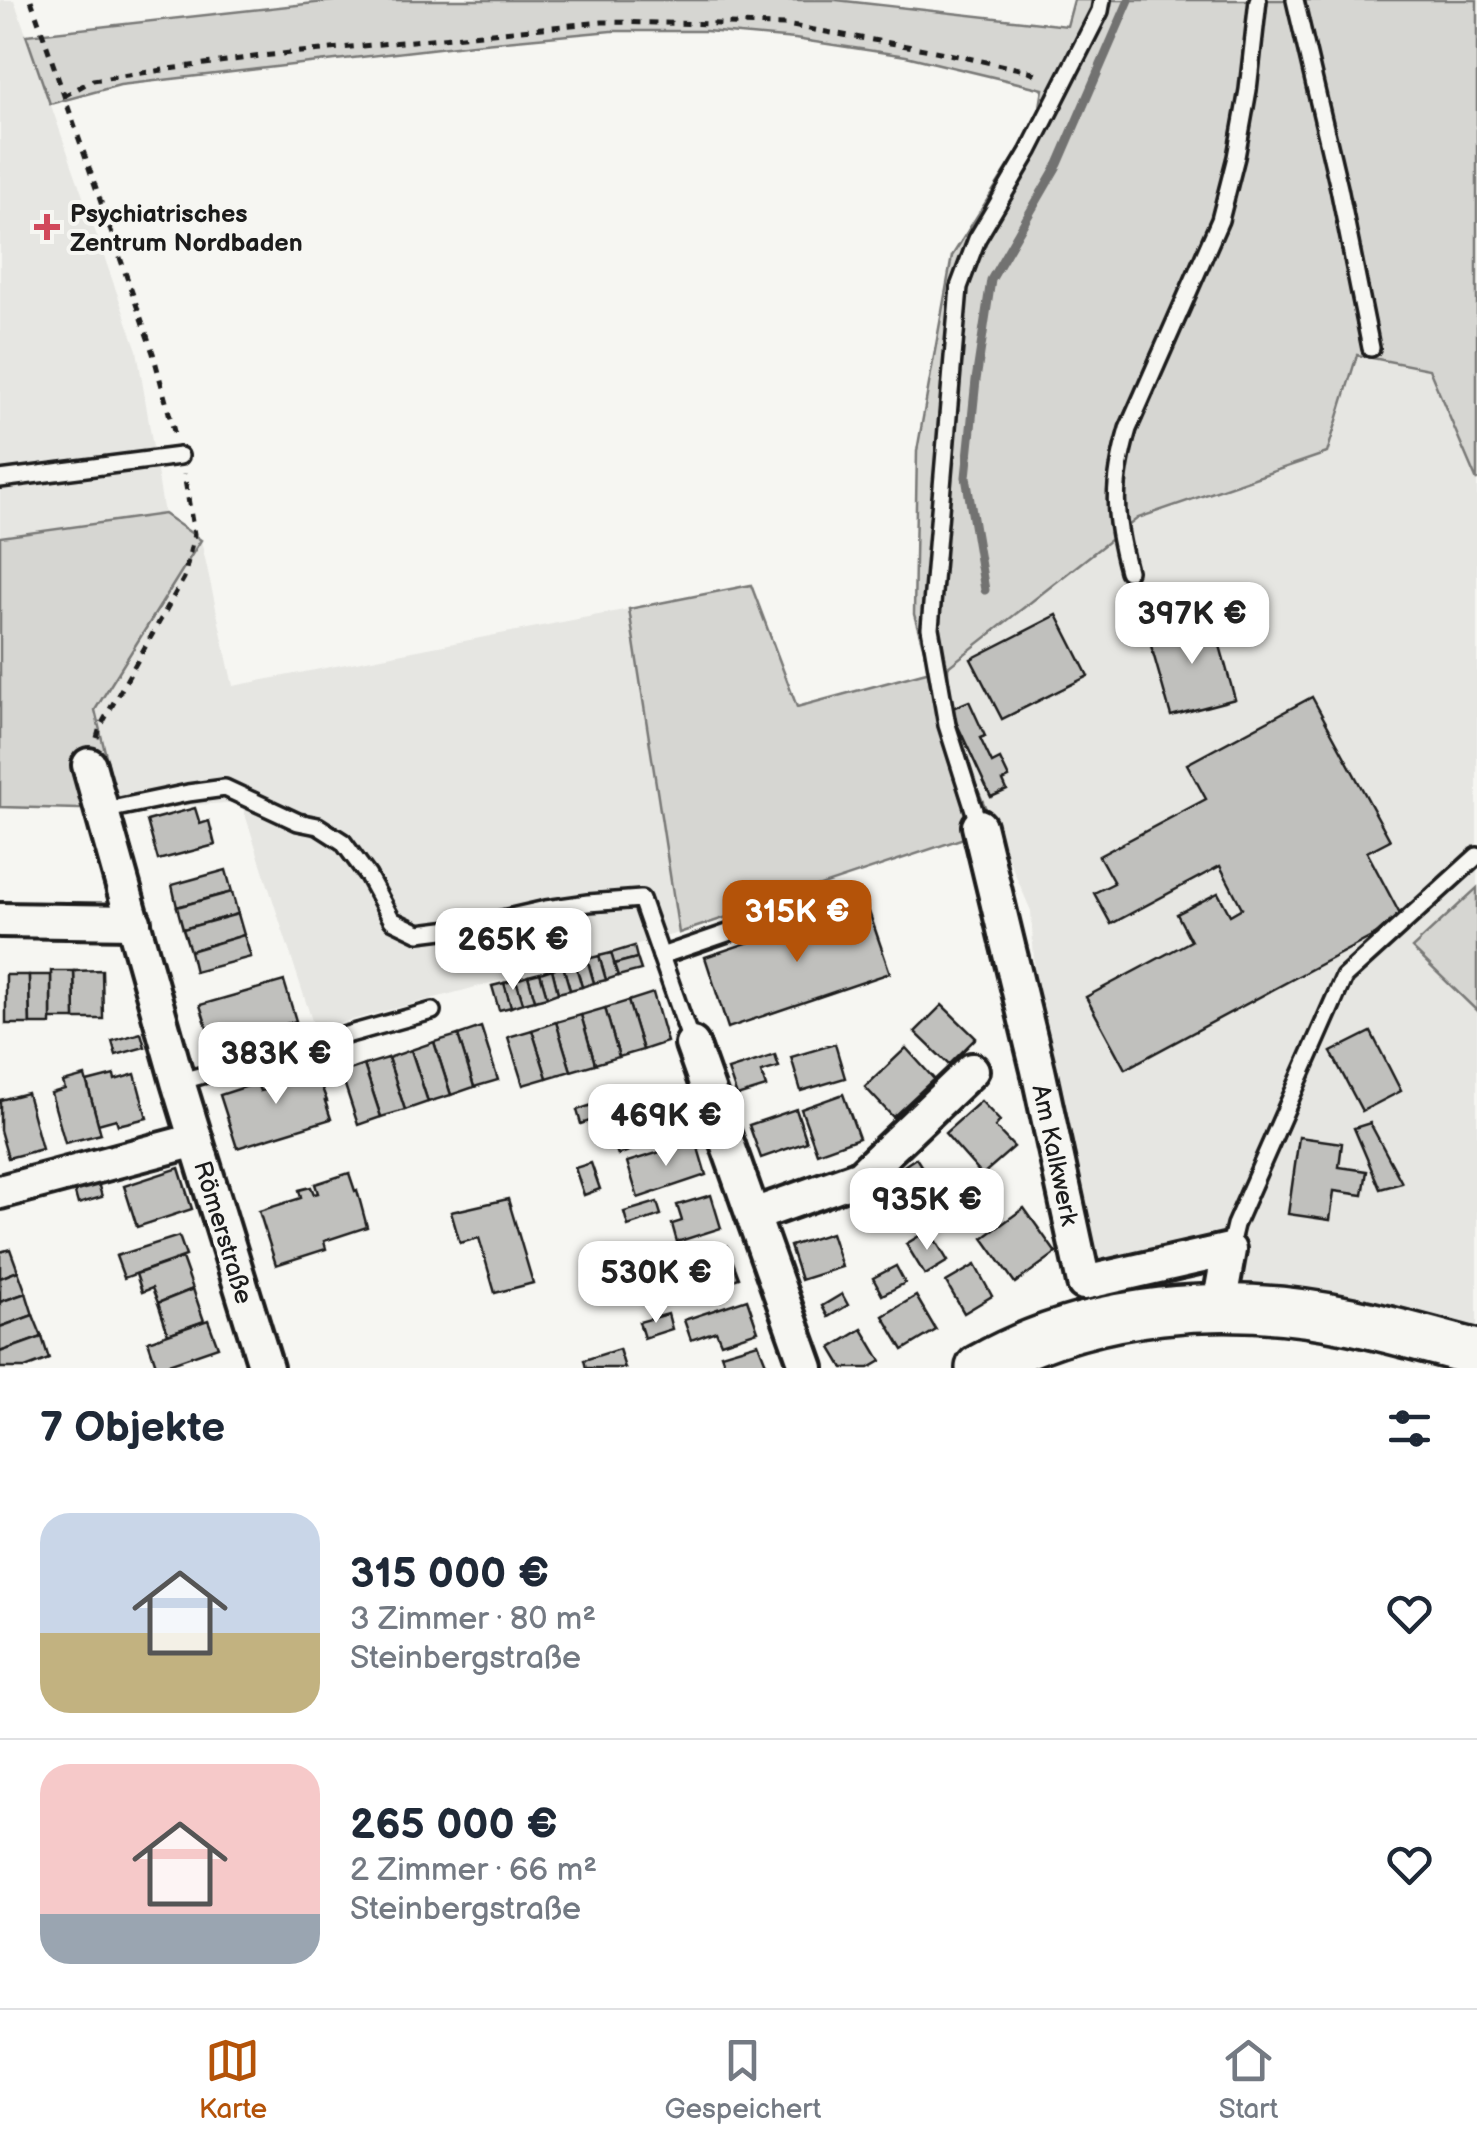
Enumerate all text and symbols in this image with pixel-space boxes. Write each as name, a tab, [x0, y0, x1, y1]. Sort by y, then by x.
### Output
place label: Psychiatrisches Zentrum Nordbaden	[70, 199, 303, 259]
marker: Psychiatrisches Zentrum Nordbaden	[34, 214, 60, 240]
pin: 397K €	[1111, 582, 1273, 667]
text: 397K €	[1137, 595, 1247, 634]
pin: 315K €	[716, 880, 878, 965]
text: 315K €	[744, 893, 850, 932]
pin: 265K €	[432, 908, 594, 993]
text: 265K €	[457, 921, 569, 960]
pin: 383K €	[195, 1022, 357, 1107]
text: 383K €	[220, 1035, 332, 1074]
street label: Am Kalkwerk	[1024, 1082, 1085, 1229]
pin: 469K €	[585, 1084, 747, 1169]
text: 469K €	[610, 1097, 722, 1136]
street label: Römerstraße	[186, 1157, 259, 1308]
pin: 935K €	[846, 1168, 1008, 1253]
text: 935K €	[872, 1181, 982, 1220]
pin: 530K €	[575, 1241, 737, 1326]
text: 530K €	[600, 1254, 712, 1293]
icon: filters	[1382, 1401, 1437, 1456]
text: 7 Objekte	[40, 1403, 225, 1454]
text: 315 000 €	[350, 1549, 549, 1600]
icon: home	[120, 1553, 240, 1673]
icon: heart	[1382, 1586, 1437, 1641]
text: 3 Zimmer · 80 m²	[350, 1600, 596, 1639]
text: Steinbergstraße	[350, 1639, 581, 1678]
text: 265 000 €	[350, 1800, 558, 1851]
icon: home	[120, 1804, 240, 1924]
icon: heart	[1382, 1837, 1437, 1892]
text: 2 Zimmer · 66 m²	[350, 1851, 597, 1890]
text: Steinbergstraße	[350, 1890, 581, 1929]
tab: Karte	[199, 2033, 267, 2126]
tab: Gespeichert	[664, 2033, 821, 2126]
tab: Start	[1219, 2033, 1278, 2126]

